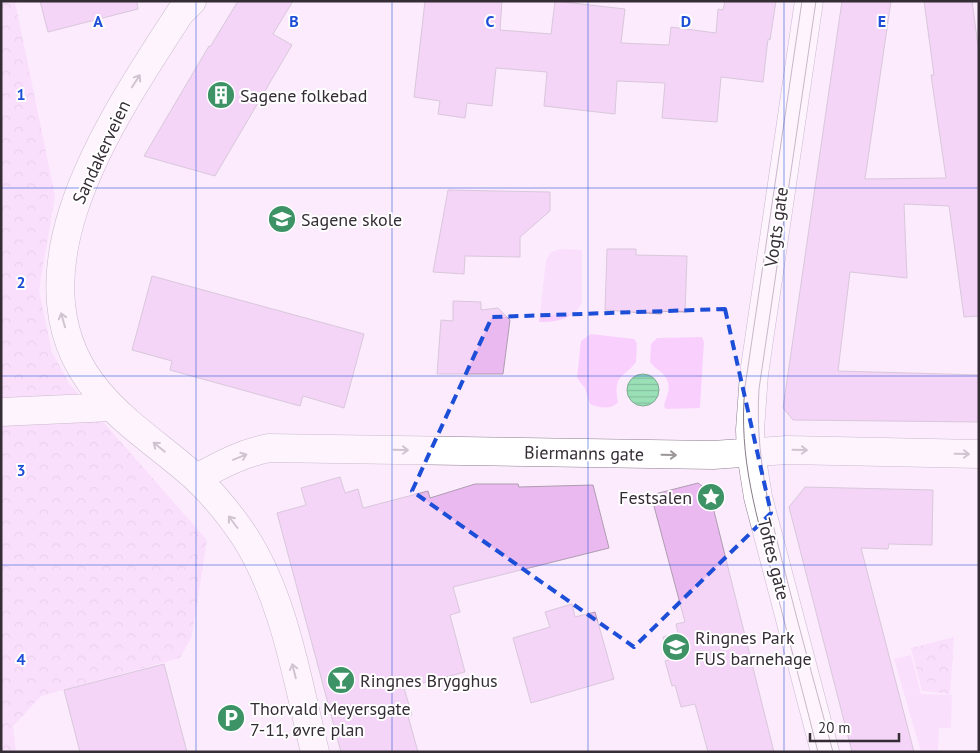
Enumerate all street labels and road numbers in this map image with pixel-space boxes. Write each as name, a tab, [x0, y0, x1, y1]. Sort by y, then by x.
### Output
street label: Sandakerveien	[67, 96, 135, 208]
street label: Vogts gate	[759, 185, 793, 270]
street label: Biermanns gate	[524, 440, 644, 466]
street label: Toftes gate	[753, 516, 795, 602]

